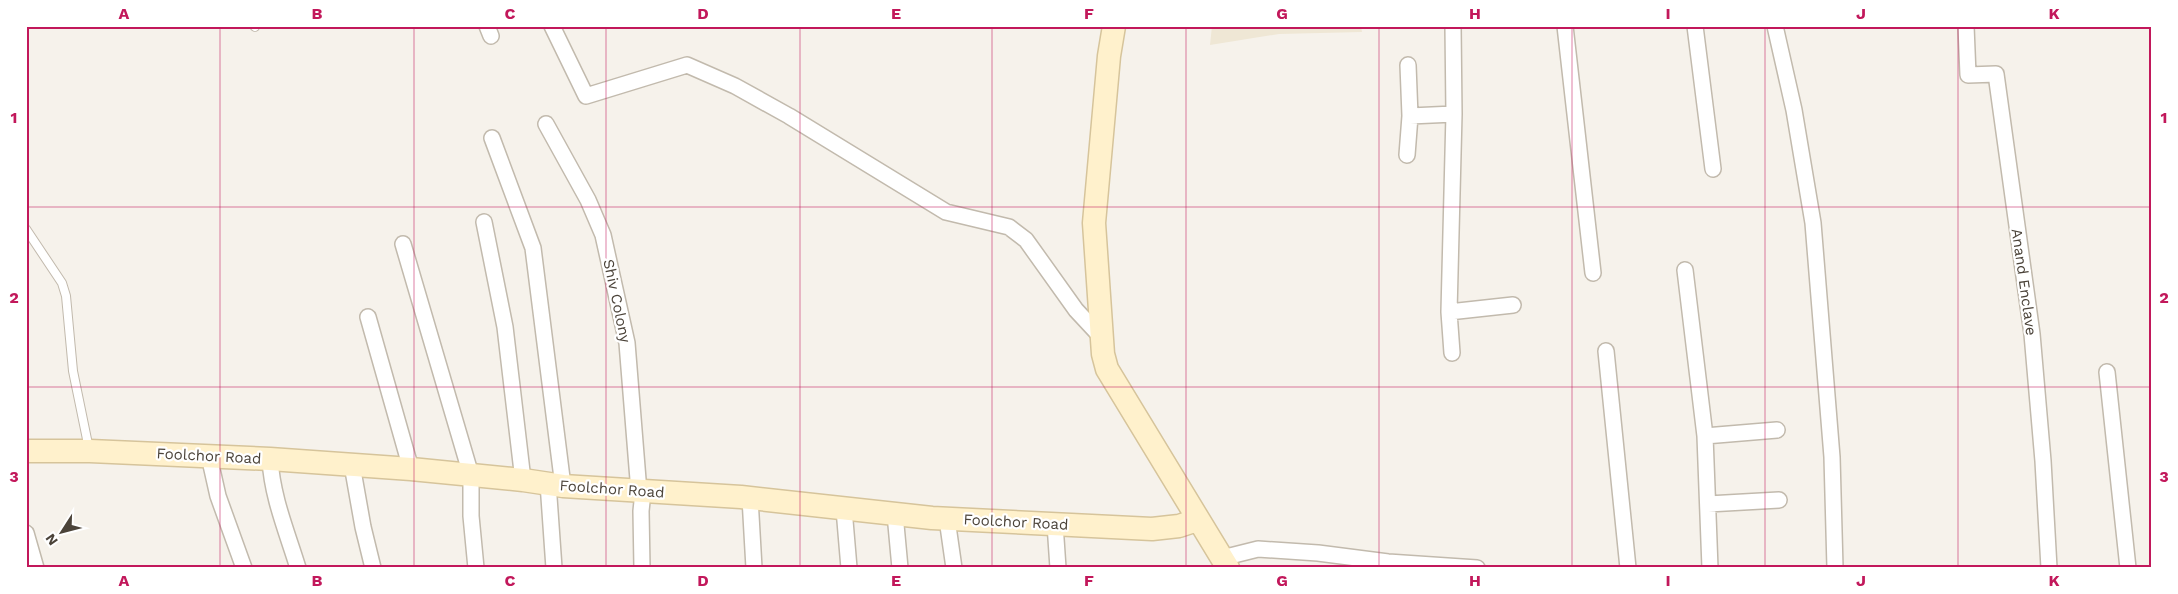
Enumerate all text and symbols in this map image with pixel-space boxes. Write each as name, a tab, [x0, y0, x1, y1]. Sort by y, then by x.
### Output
text: A	[119, 4, 130, 23]
text: B	[312, 4, 323, 23]
text: C	[505, 4, 516, 23]
text: D	[697, 4, 709, 23]
text: E	[891, 4, 901, 23]
text: F	[1084, 4, 1094, 23]
text: G	[1276, 4, 1288, 23]
text: H	[1469, 4, 1481, 23]
text: I	[1665, 4, 1671, 23]
text: J	[1856, 4, 1866, 23]
text: K	[2048, 4, 2060, 23]
text: 1	[11, 108, 17, 127]
text: 1	[2161, 108, 2167, 127]
street label: Anand Enclave	[2008, 227, 2040, 337]
street label: Shiv Colony	[599, 257, 635, 345]
text: 2	[9, 288, 19, 307]
text: 2	[2159, 288, 2169, 307]
street label: Foolchor Road	[156, 444, 262, 468]
text: 3	[9, 467, 19, 486]
text: 3	[2159, 467, 2169, 486]
street label: Foolchor Road	[559, 476, 665, 502]
north arrow	[38, 506, 88, 556]
street label: Foolchor Road	[963, 510, 1069, 534]
text: N	[42, 531, 61, 549]
text: A	[119, 571, 130, 590]
text: B	[312, 571, 323, 590]
text: C	[505, 571, 516, 590]
text: D	[697, 571, 709, 590]
text: E	[891, 571, 901, 590]
text: F	[1084, 571, 1094, 590]
text: G	[1276, 571, 1288, 590]
text: H	[1469, 571, 1481, 590]
text: I	[1665, 571, 1671, 590]
text: J	[1856, 571, 1866, 590]
text: K	[2048, 571, 2060, 590]

